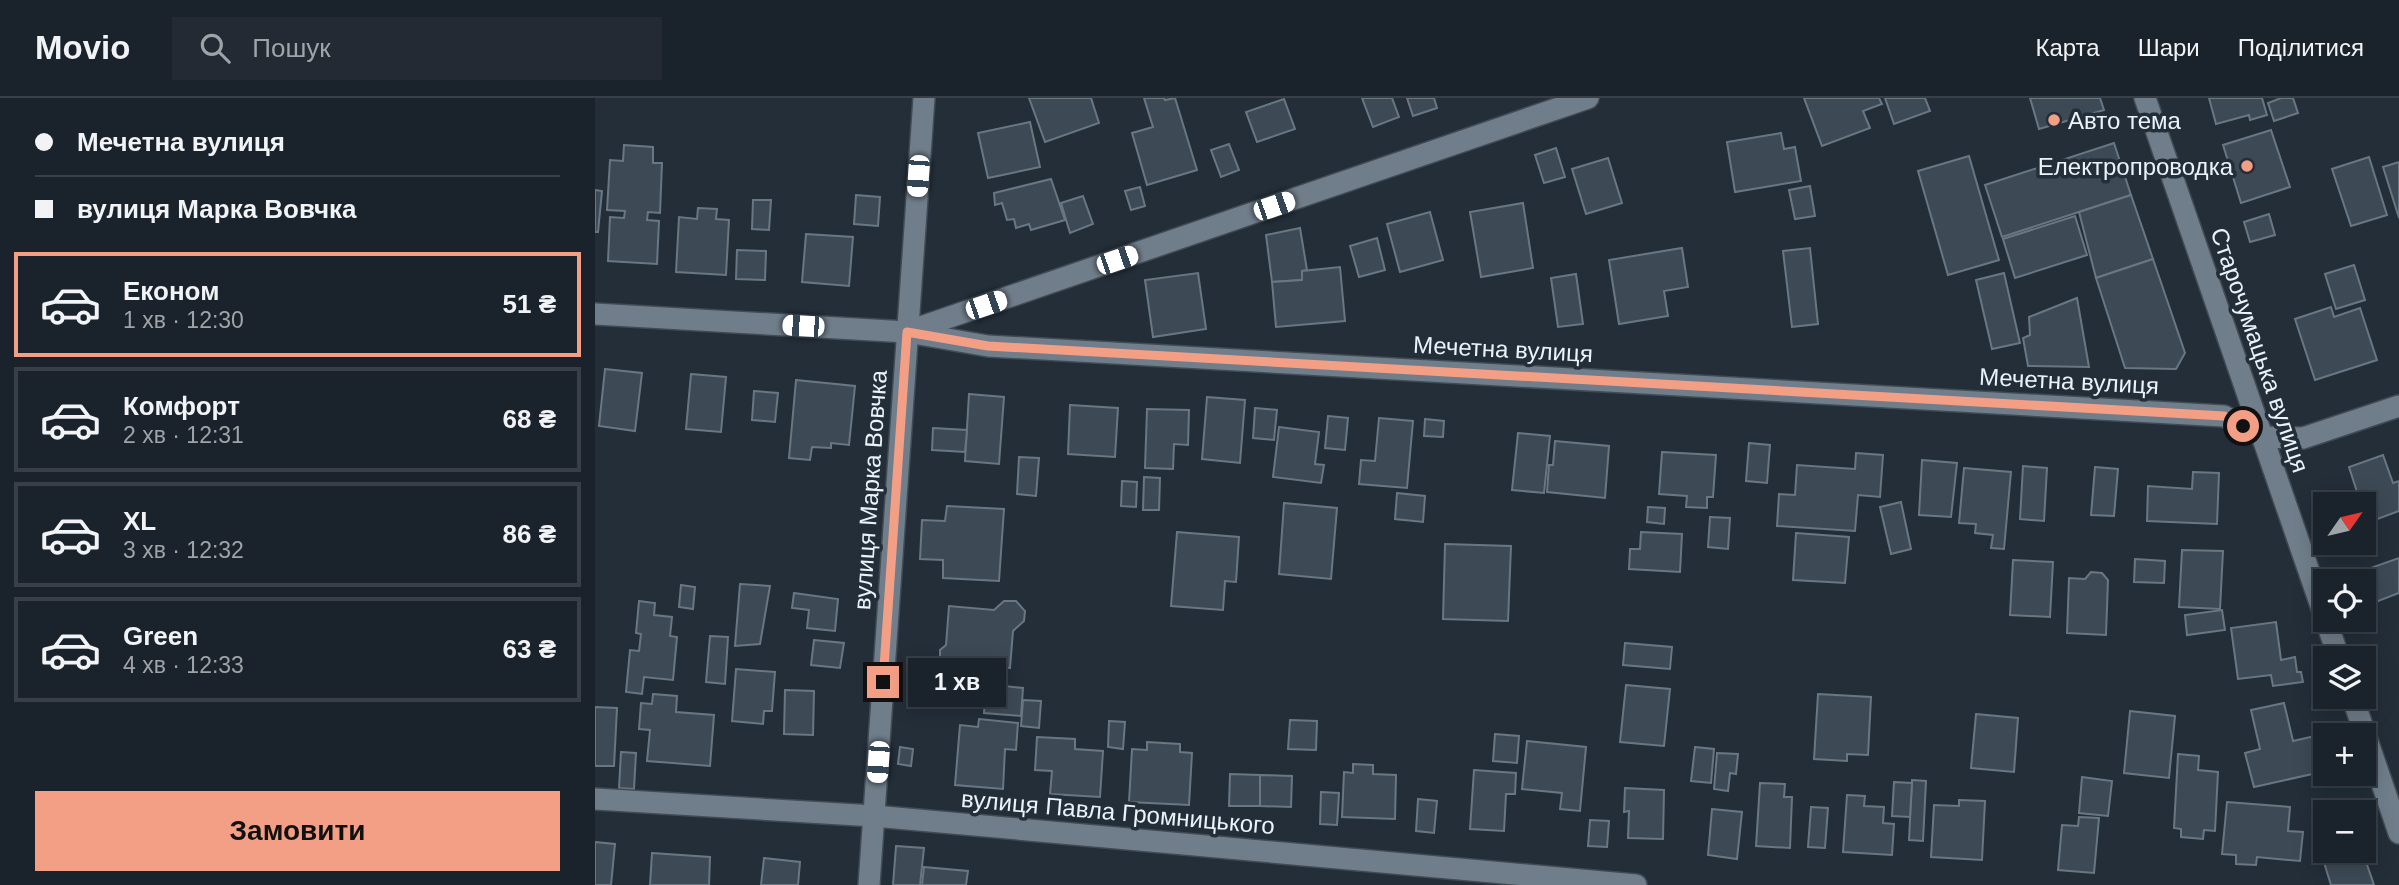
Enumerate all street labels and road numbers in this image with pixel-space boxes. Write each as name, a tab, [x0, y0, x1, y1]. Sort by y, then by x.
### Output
street label: Старочумацька вулиця	[2205, 224, 2315, 476]
street label: Мечетна вулиця	[1412, 331, 1594, 367]
street label: Мечетна вулиця	[1978, 363, 2160, 399]
street label: вулиця Марка Вовчка	[848, 368, 892, 611]
street label: вулиця Павла Громницького	[960, 785, 1276, 839]

